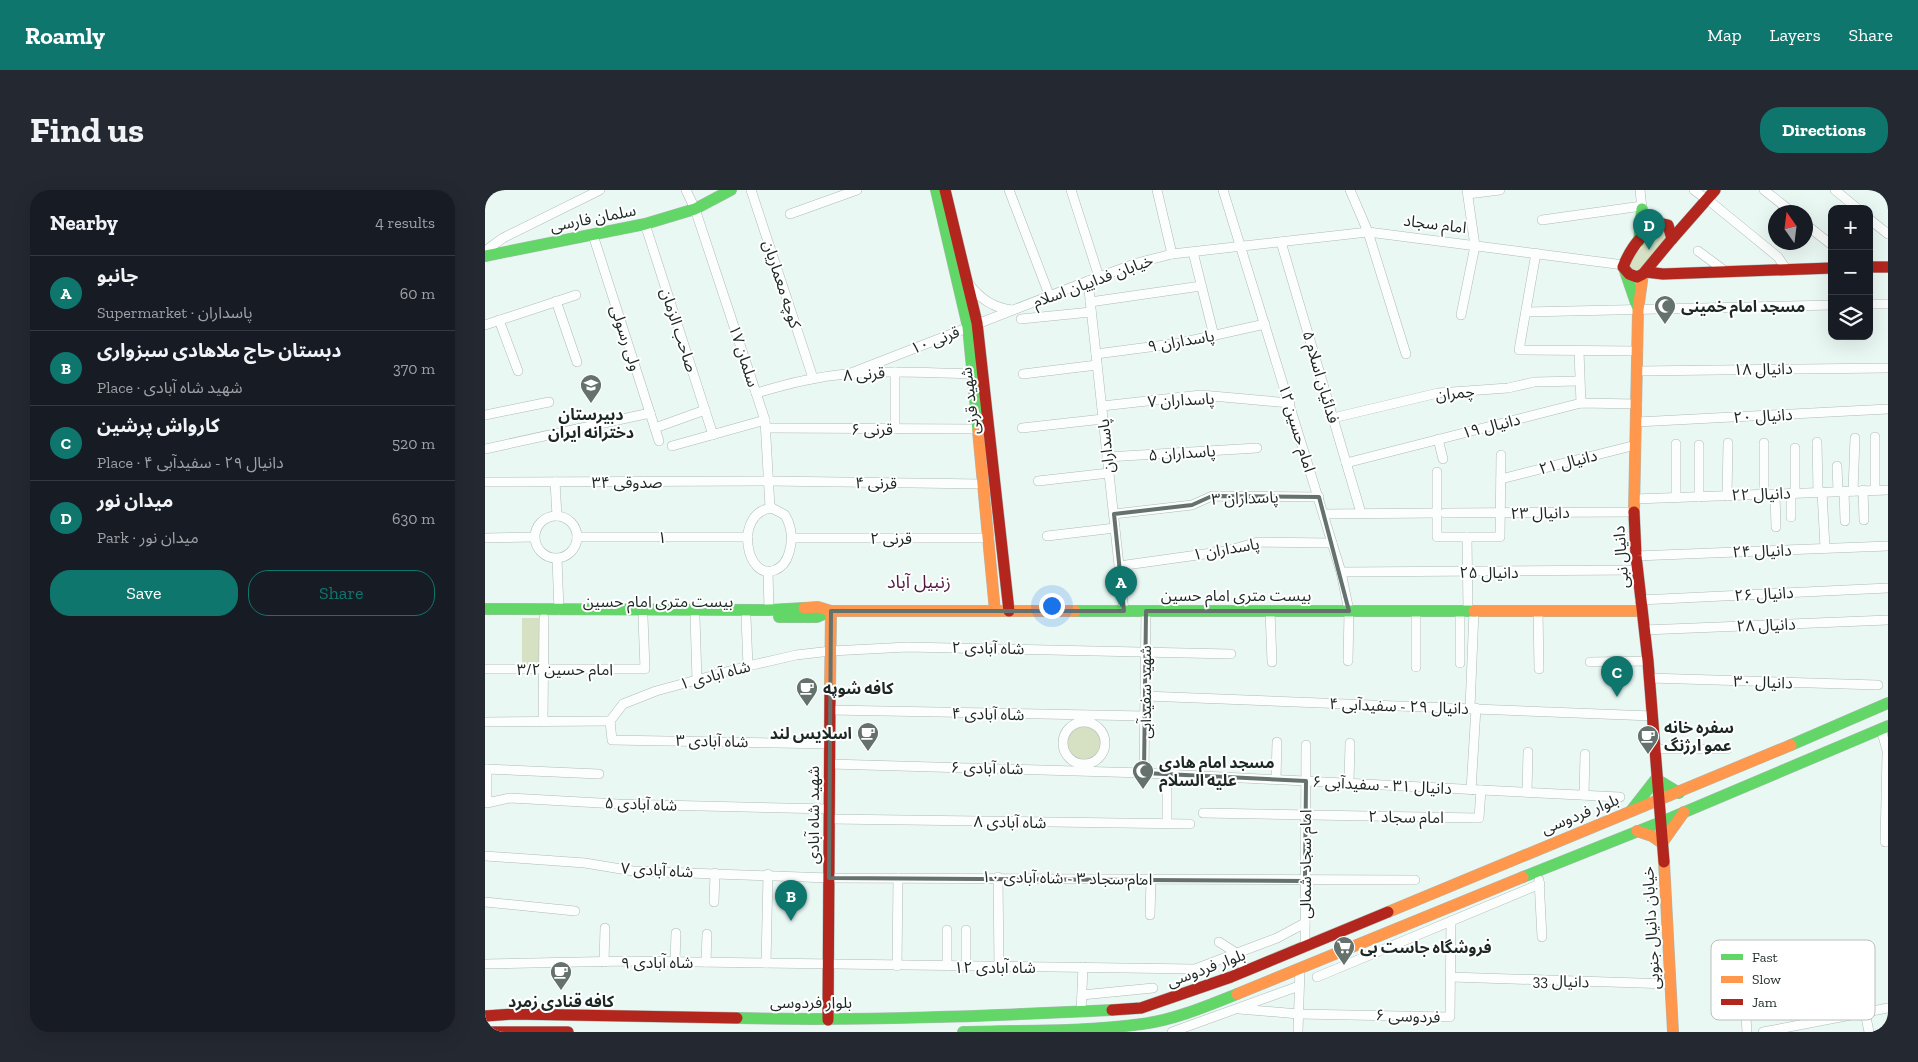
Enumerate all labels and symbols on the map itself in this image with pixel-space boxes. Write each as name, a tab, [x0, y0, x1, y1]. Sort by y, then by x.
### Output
street label: سلمان فارسی	[548, 200, 638, 236]
north arrow	[1768, 205, 1813, 250]
pin: D	[1633, 209, 1665, 250]
street label: امام سجاد	[1402, 211, 1468, 240]
street label: کوچه معماریان	[758, 238, 805, 331]
street label: خیابان فداییان اسلام	[1030, 250, 1157, 314]
street label: صاحب الزمان	[656, 286, 702, 374]
mosque icon: مسجد امام خمینی	[1653, 294, 1677, 325]
place label: مسجد امام خمینی	[1681, 297, 1805, 318]
street label: ولی رسولی	[606, 303, 646, 373]
street label: قرنی ۱۰	[908, 322, 962, 358]
street label: سلمان ۱۷	[725, 323, 763, 389]
street label: پاسداران ۹	[1146, 326, 1216, 357]
street label: فدائیان اسلام ۵	[1296, 328, 1343, 426]
street label: دانیال ۱۸	[1733, 359, 1793, 380]
street label: قرنی ۸	[842, 363, 886, 385]
street label: شهید قرنی	[956, 366, 984, 436]
school or university icon: دبیرستان دخترانه ایران	[579, 373, 603, 404]
street label: چمران	[1434, 381, 1476, 406]
street label: امام حسین ۱۲	[1272, 382, 1319, 475]
street label: پاسداران ۷	[1147, 389, 1215, 412]
place label: دبیرستان دخترانه ایران	[548, 405, 634, 442]
street label: دانیال ۲۰	[1733, 405, 1793, 428]
street label: دانیال ۱۹	[1460, 410, 1522, 443]
street label: پاسداران	[1094, 418, 1119, 474]
street label: قرنی ۶	[851, 420, 893, 439]
street label: پاسداران ۵	[1148, 441, 1216, 466]
street label: دانیال ۲۱	[1537, 446, 1599, 479]
street label: صدوقی ۳۴	[592, 473, 663, 492]
street label: قرنی ۴	[855, 473, 897, 493]
street label: دانیال ۲۲	[1731, 483, 1791, 506]
street label: پاسداران ۳	[1211, 487, 1279, 510]
street label: دانیال ۲۳	[1510, 503, 1570, 524]
street label: دانیال نبی	[1609, 525, 1634, 589]
street label: ۱	[657, 528, 667, 547]
street label: قرنی ۲	[870, 529, 912, 548]
street label: پاسداران ۱	[1191, 534, 1261, 565]
street label: دانیال ۲۴	[1732, 540, 1792, 563]
street label: دانیال ۲۵	[1459, 563, 1519, 583]
pin: A	[1105, 566, 1137, 607]
district label: زنبیل آباد	[887, 571, 951, 593]
street label: دانیال ۲۶	[1734, 583, 1794, 606]
street label: بیست متری امام حسین	[1161, 586, 1311, 608]
street label: بیست متری امام حسین	[583, 592, 733, 614]
your location	[1039, 593, 1065, 619]
street label: دانیال ۲۸	[1736, 614, 1796, 637]
street label: شاه آبادی ۲	[952, 638, 1024, 658]
street label: شهید سفیدآبی	[1136, 645, 1155, 739]
street label: شاه آبادی ۱	[677, 656, 753, 694]
pin: C	[1601, 656, 1633, 697]
street label: امام حسین ۳/۲	[517, 660, 613, 682]
street label: دانیال ۳۰	[1733, 671, 1793, 694]
cafe icon: کافه شوپه	[795, 676, 819, 707]
place label: کافه شوپه	[823, 679, 894, 698]
street label: دانیال ۲۹ - سفیدآبی ۴	[1329, 694, 1469, 719]
street label: شاه آبادی ۴	[952, 704, 1024, 724]
place label: سفره خانه عمو ارژنگ	[1664, 718, 1734, 755]
cafe icon: اسلایس لند	[856, 721, 880, 752]
place label: اسلایس لند	[770, 724, 852, 743]
cafe icon: سفره خانه عمو ارژنگ	[1636, 724, 1660, 755]
street label: شاه آبادی ۳	[676, 731, 748, 751]
place label: مسجد امام هادی علیه السلام	[1159, 753, 1275, 792]
street label: شاه آبادی ۶	[951, 758, 1023, 778]
mosque icon: مسجد امام هادی علیه السلام	[1131, 759, 1155, 790]
street label: شهید شاه آبادی	[804, 766, 823, 864]
street label: دانیال ۳۱ - سفیدآبی ۶	[1312, 772, 1452, 799]
street label: بلوار فردوسی	[1538, 790, 1622, 838]
street label: شاه آبادی ۵	[604, 793, 678, 815]
street label: امام سجاد ۲	[1368, 807, 1444, 830]
street label: امام سجاد شمالی	[1296, 809, 1318, 919]
street label: شاه آبادی ۸	[974, 812, 1046, 832]
street label: شاه آبادی ۷	[620, 859, 694, 881]
street label: خیابان دانیال جنوبی	[1638, 866, 1665, 990]
street label: امام سجاد ۳ - شاه آبادی ۱۰	[981, 867, 1152, 892]
pin: B	[775, 880, 807, 921]
supermarket icon: فروشگاه جاست بی	[1332, 935, 1356, 966]
place label: فروشگاه جاست بی	[1360, 938, 1492, 957]
legend	[1711, 940, 1875, 1020]
street label: بلوار فردوسی	[1164, 945, 1248, 991]
text: Fast	[1752, 949, 1779, 966]
street label: شاه آبادی ۹	[621, 953, 693, 972]
street label: شاه آبادی ۱۲	[954, 958, 1036, 977]
cafe icon: کافه قنادی زمرد	[549, 960, 573, 991]
street label: دانیال 33	[1532, 971, 1590, 992]
text: Slow	[1752, 971, 1781, 988]
place label: کافه قنادی زمرد	[508, 992, 615, 1011]
street label: بلوار فردوسی	[770, 993, 852, 1012]
text: Jam	[1752, 994, 1777, 1011]
street label: فردوسی ۶	[1375, 1005, 1441, 1027]

